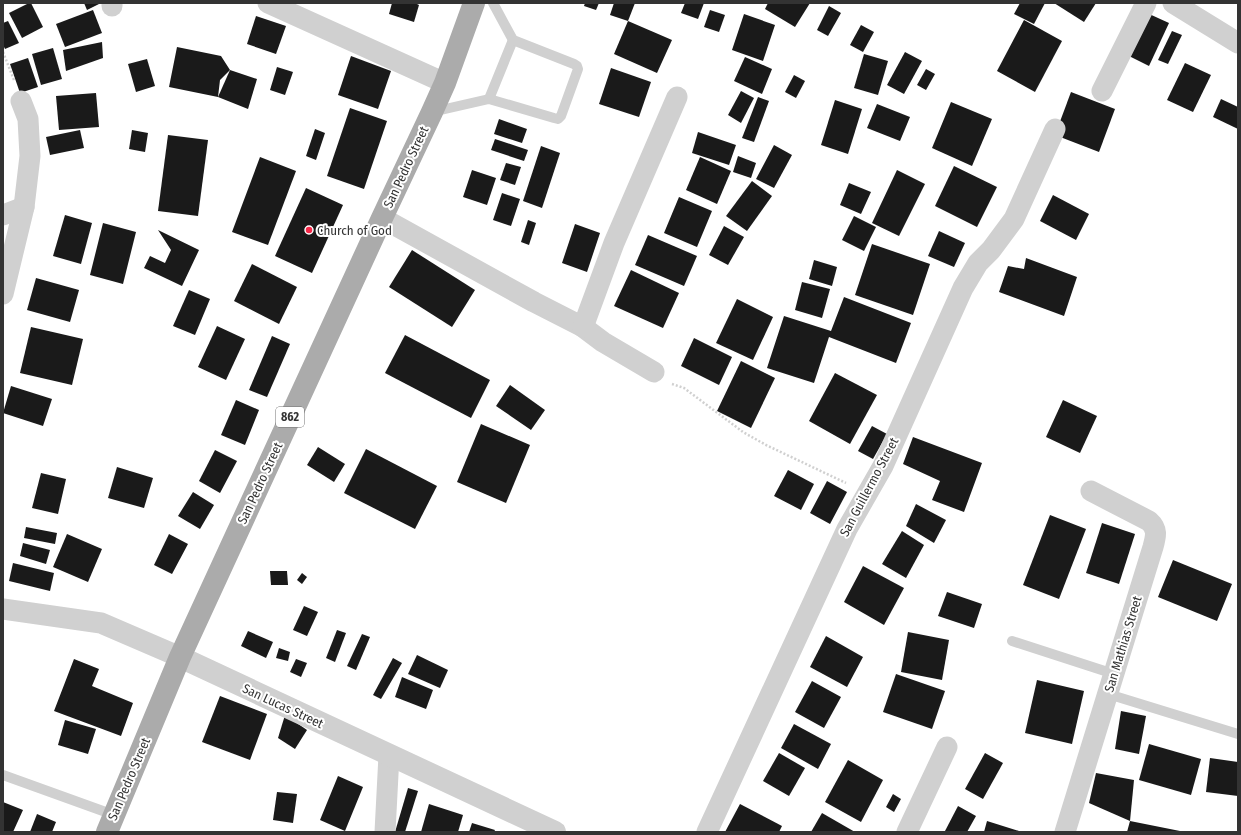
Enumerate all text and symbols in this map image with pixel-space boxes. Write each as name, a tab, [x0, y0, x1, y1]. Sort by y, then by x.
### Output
street label: San Pedro Street	[380, 123, 432, 210]
place label: Church of God	[317, 223, 392, 238]
marker: Church of God	[304, 225, 314, 235]
road number: 862	[276, 407, 304, 427]
street label: San Guillermo Street	[837, 434, 902, 539]
street label: San Pedro Street	[234, 439, 286, 526]
street label: San Mathias Street	[1101, 593, 1145, 694]
street label: San Lucas Street	[240, 681, 326, 732]
street label: San Pedro Street	[105, 735, 153, 823]

